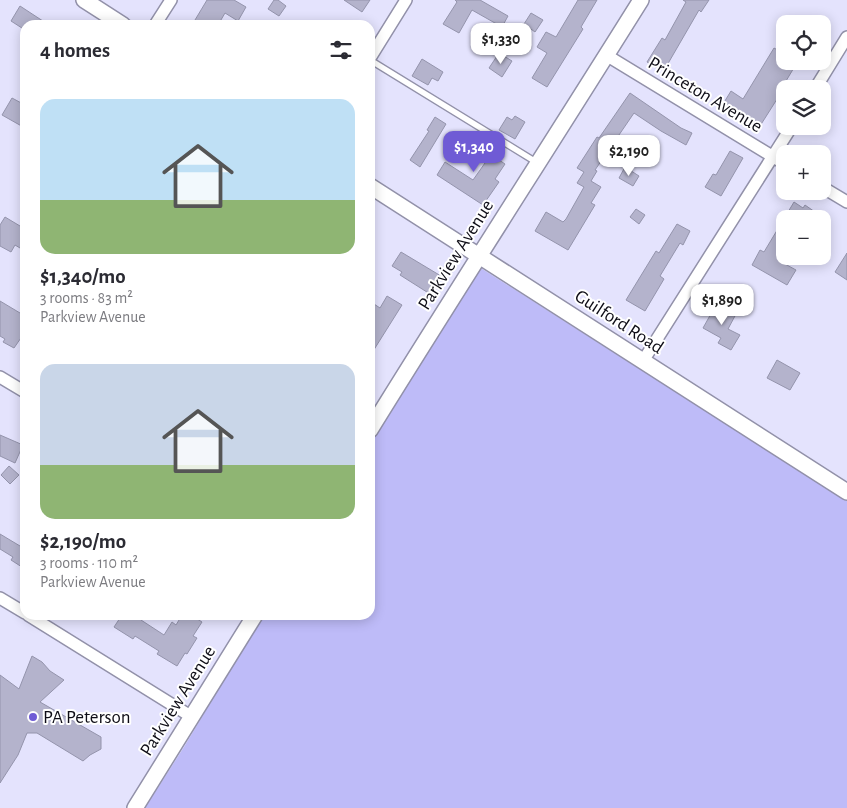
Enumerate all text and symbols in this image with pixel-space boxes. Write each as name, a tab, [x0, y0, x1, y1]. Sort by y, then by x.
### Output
map controls	[776, 15, 831, 265]
button: locate	[776, 15, 831, 70]
pin: $1,330	[460, 22, 542, 65]
text: $1,330	[482, 31, 520, 47]
icon: filters	[327, 36, 355, 64]
text: 4 homes	[40, 40, 110, 61]
street label: Princeton Avenue	[645, 54, 765, 136]
button: layers	[776, 80, 831, 135]
pin: $1,340	[433, 130, 515, 173]
icon: home	[153, 131, 243, 221]
pin: $2,190	[588, 134, 670, 177]
text: $1,340	[454, 139, 494, 155]
text: $2,190	[609, 143, 649, 159]
button: +	[776, 145, 831, 200]
street label: Parkview Avenue	[415, 197, 497, 313]
button: −	[776, 210, 831, 265]
text: $1,340/mo	[40, 266, 126, 287]
pin: $1,890	[681, 284, 763, 326]
street label: Guilford Road	[571, 286, 667, 358]
text: 3 rooms · 83 m²	[40, 290, 133, 306]
text: $1,890	[702, 292, 742, 308]
text: Parkview Avenue	[40, 309, 146, 325]
icon: home	[153, 396, 243, 486]
text: $2,190/mo	[40, 531, 126, 552]
text: 3 rooms · 110 m²	[40, 555, 138, 571]
text: Parkview Avenue	[40, 574, 146, 590]
street label: Parkview Avenue	[137, 643, 219, 759]
place label: PA Peterson	[43, 708, 131, 727]
marker: PA Peterson	[27, 711, 39, 723]

